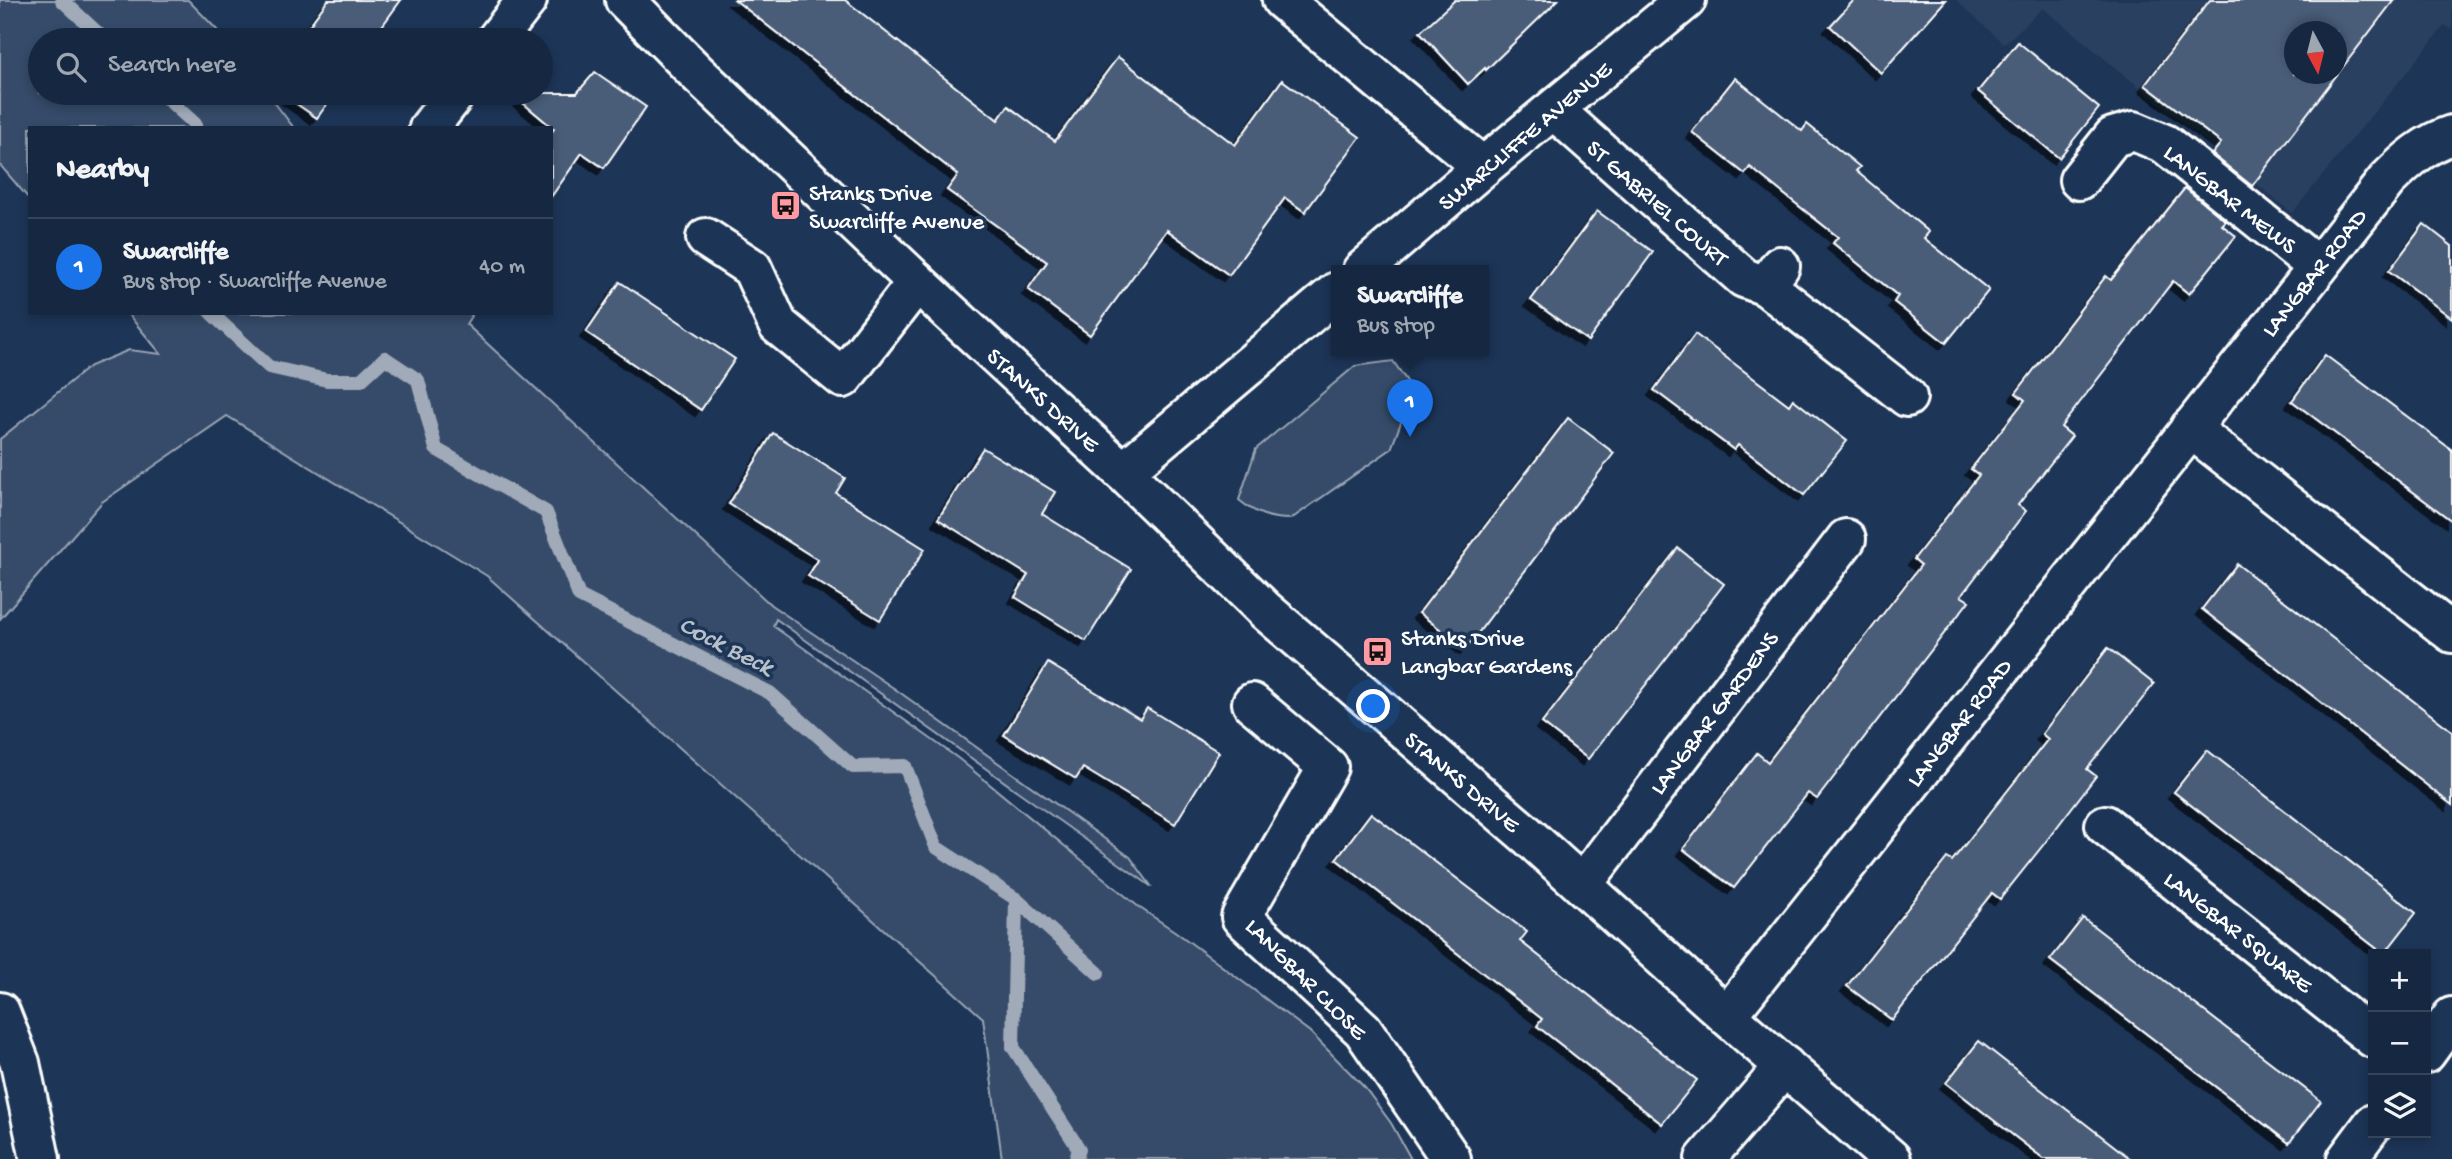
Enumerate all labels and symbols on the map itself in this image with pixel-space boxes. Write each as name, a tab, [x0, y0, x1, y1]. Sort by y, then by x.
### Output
north arrow	[2284, 21, 2347, 84]
street label: SWARCLIFFE AVENUE	[1433, 56, 1620, 219]
street label: ST GABRIEL COURT	[1579, 135, 1734, 275]
street label: LANGBAR MEWS	[2156, 140, 2302, 262]
place label: Stanks Drive Swarcliffe Avenue	[809, 181, 985, 238]
bus stop icon: Stanks Drive Swarcliffe Avenue	[769, 189, 803, 223]
street label: LANGBAR ROAD	[2257, 204, 2375, 344]
street label: STANKS DRIVE	[979, 343, 1105, 461]
pin: 1	[1387, 379, 1433, 437]
water label: Cock Beck	[673, 611, 779, 686]
place label: Stanks Drive Langbar Gardens	[1401, 626, 1573, 683]
street label: LANGBAR GARDENS	[1645, 626, 1787, 802]
bus stop icon: Stanks Drive Langbar Gardens	[1361, 634, 1395, 668]
street label: LANGBAR ROAD	[1902, 654, 2020, 794]
your location	[1356, 689, 1390, 723]
street label: STANKS DRIVE	[1397, 727, 1525, 841]
street label: LANGBAR SQUARE	[2157, 867, 2318, 1002]
street label: LANGBAR CLOSE	[1237, 913, 1372, 1048]

